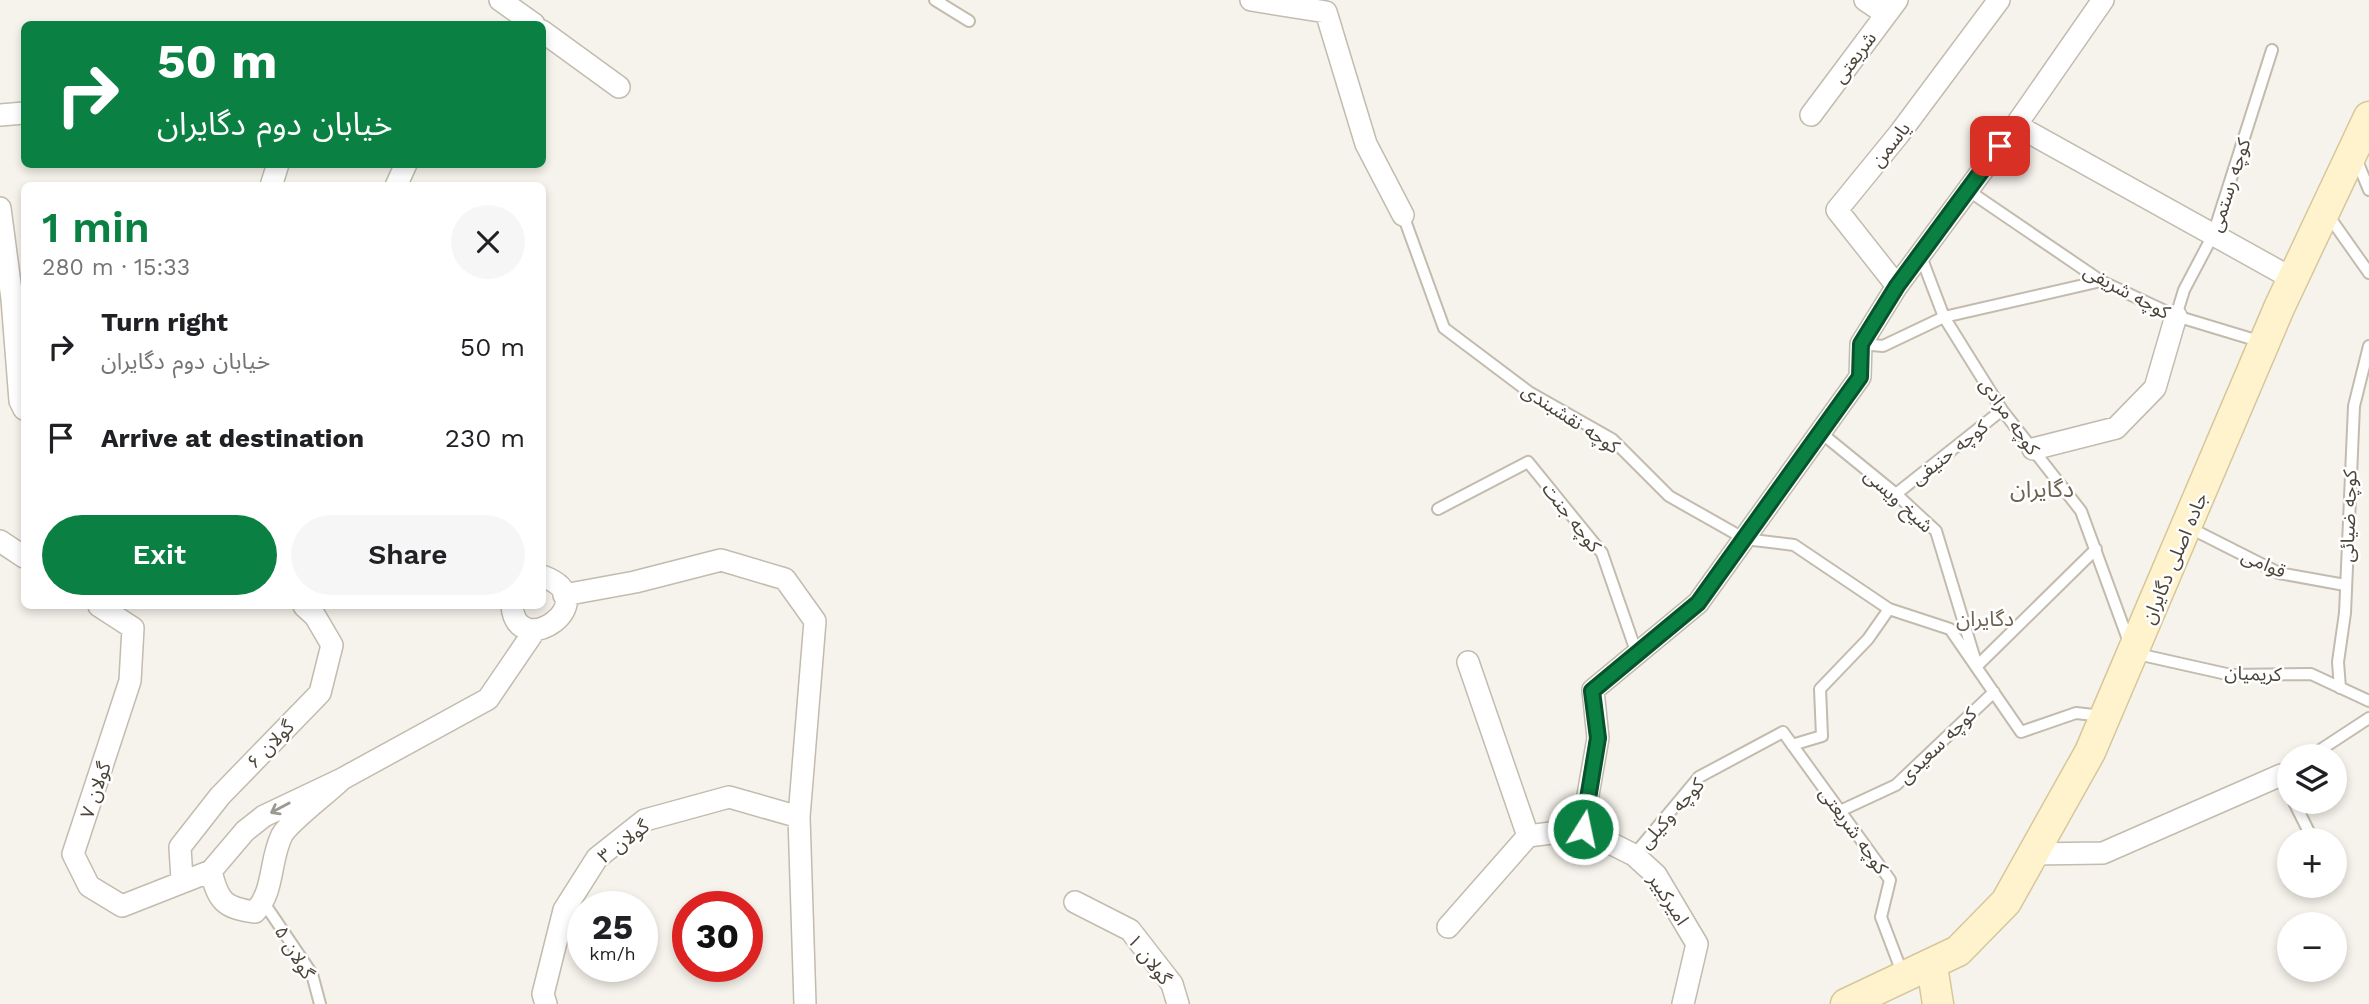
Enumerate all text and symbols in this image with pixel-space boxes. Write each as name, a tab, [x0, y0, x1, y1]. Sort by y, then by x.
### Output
street label: شریعتی	[1828, 27, 1881, 88]
text: 50 m	[157, 32, 277, 90]
icon: right	[42, 49, 133, 140]
text: خیابان دوم دگایران	[157, 105, 393, 143]
pin	[1970, 116, 2030, 176]
street label: یاسمن	[1866, 117, 1915, 171]
icon: arrive	[1981, 127, 2019, 165]
street label: کوچه رستمی	[2204, 134, 2257, 235]
text: 1 min	[42, 203, 150, 252]
button: close	[451, 205, 525, 279]
text: 280 m · 15:33	[42, 254, 190, 281]
street label: کوچه شریفی	[2079, 259, 2175, 325]
text: Turn right	[101, 307, 228, 337]
icon: right	[42, 328, 80, 366]
text: 50 m	[460, 332, 525, 362]
text: خیابان دوم دگایران	[101, 348, 270, 375]
street label: کوچه مرادی	[1974, 373, 2045, 461]
street label: کوچه نقشبندی	[1517, 378, 1625, 460]
street label: کوچه حنیفی	[1906, 414, 1994, 491]
icon: arrive	[42, 419, 80, 457]
text: Arrive at destination	[101, 423, 364, 453]
text: 230 m	[445, 423, 525, 453]
street label: شیخ ویسی	[1857, 463, 1938, 540]
street label: کوچه ضیائی	[2335, 468, 2363, 563]
district label: دگایران	[2010, 476, 2074, 503]
street label: کوچه جنت	[1536, 478, 1607, 558]
street label: جاده اصلی دگایران	[2136, 489, 2212, 627]
button: Exit	[42, 515, 277, 595]
button: Share	[291, 515, 525, 595]
street label: قوامی	[2238, 544, 2289, 583]
district label: دگایران	[1956, 606, 2014, 631]
street label: کریمیان	[2224, 661, 2283, 686]
street label: کوچه سعیدی	[1893, 701, 1983, 789]
street label: گولان ۶	[242, 715, 300, 773]
map controls	[2277, 744, 2347, 982]
button: layers	[2277, 744, 2347, 814]
street label: گولان ۷	[75, 758, 116, 821]
street label: کوچه وکیلی	[1634, 773, 1711, 854]
street label: کوچه شریعتی	[1813, 782, 1894, 880]
position arrow	[1546, 792, 1620, 866]
one-way arrow	[270, 801, 291, 815]
street label: گولان ۳	[593, 814, 654, 868]
button: +	[2277, 828, 2347, 898]
street label: امیرکبیر	[1643, 868, 1694, 930]
speed limit sign: 30	[672, 891, 763, 982]
text: 25	[592, 906, 633, 948]
button: −	[2277, 912, 2347, 982]
street label: گولان ۵	[270, 921, 320, 984]
street label: گولان ۱	[1123, 929, 1177, 990]
text: km/h	[589, 943, 636, 964]

